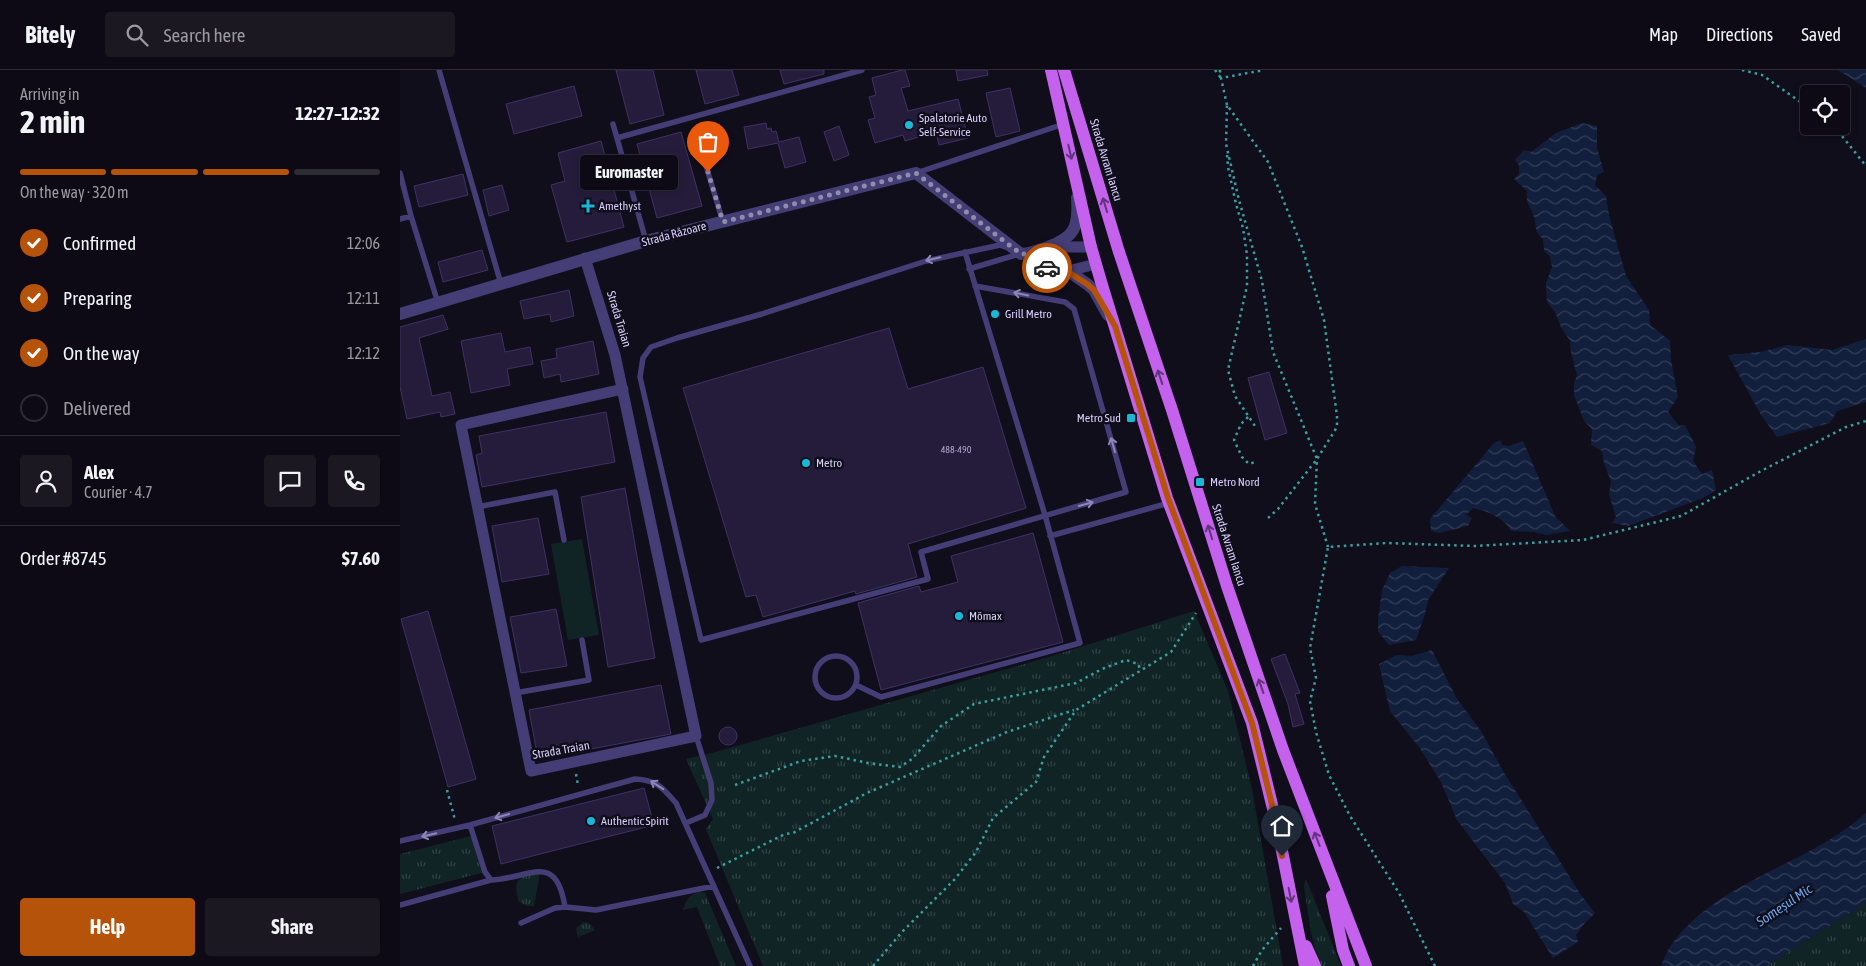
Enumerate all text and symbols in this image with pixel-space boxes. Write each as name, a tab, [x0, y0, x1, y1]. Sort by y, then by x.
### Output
search box	[105, 12, 455, 57]
text: Bitely	[25, 21, 75, 48]
icon: search	[123, 21, 151, 49]
text: Search here	[163, 24, 245, 46]
text: Map	[1649, 24, 1678, 45]
text: Directions	[1706, 24, 1773, 45]
text: Saved	[1801, 24, 1841, 45]
text: Arriving in	[20, 85, 80, 103]
map controls	[1800, 85, 1850, 135]
button: locate	[1800, 85, 1850, 135]
text: 12:27–12:32	[295, 102, 380, 124]
text: 2 min	[20, 103, 85, 140]
place label: Spalatorie Auto Self-Service	[919, 111, 987, 139]
street label: Strada Avram Iancu	[1087, 117, 1125, 203]
marker: Spalatorie Auto Self-Service	[903, 119, 915, 131]
pin	[687, 121, 729, 172]
icon: bag	[694, 128, 722, 156]
one-way arrow	[1066, 143, 1075, 159]
callout: Euromaster	[580, 154, 678, 190]
text: Euromaster	[595, 163, 663, 181]
text: On the way · 320 m	[20, 183, 129, 201]
one-way arrow	[1100, 198, 1109, 213]
marker: Amethyst	[581, 199, 595, 213]
place label: Amethyst	[599, 199, 641, 213]
street label: Strada Răzoare	[640, 219, 708, 249]
icon: check	[20, 229, 48, 257]
text: Confirmed	[63, 232, 136, 254]
text: 12:06	[347, 234, 380, 252]
courier	[1022, 243, 1072, 293]
icon: car	[1033, 254, 1061, 282]
one-way arrow	[925, 255, 941, 264]
icon: check	[20, 284, 48, 312]
text: Preparing	[63, 287, 132, 309]
text: 12:11	[347, 289, 380, 307]
street label: Strada Traian	[604, 289, 634, 349]
one-way arrow	[1014, 289, 1030, 299]
place label: Grill Metro	[1005, 307, 1052, 321]
marker: Grill Metro	[989, 308, 1001, 320]
icon: check	[20, 339, 48, 367]
text: On the way	[63, 342, 140, 364]
text: 12:12	[347, 344, 380, 362]
one-way arrow	[1155, 370, 1165, 386]
text: Delivered	[63, 397, 131, 419]
place label: Metro Sud	[1077, 411, 1121, 425]
marker: Metro Sud	[1125, 412, 1137, 424]
one-way arrow	[1108, 438, 1118, 454]
house number: 488-490	[941, 444, 972, 455]
button: person	[20, 455, 72, 507]
button: chat	[264, 455, 316, 507]
button: phone	[328, 455, 380, 507]
place label: Metro	[816, 456, 842, 470]
marker: Metro	[800, 457, 812, 469]
text: Alex	[84, 461, 114, 483]
place label: Metro Nord	[1210, 475, 1260, 489]
marker: Metro Nord	[1194, 476, 1206, 488]
text: Courier · 4.7	[84, 483, 153, 501]
one-way arrow	[1077, 498, 1093, 508]
street label: Strada Avram Iancu	[1209, 502, 1249, 588]
one-way arrow	[1205, 524, 1215, 540]
text: Order #8745	[20, 547, 107, 569]
text: $7.60	[342, 547, 380, 569]
place label: Mömax	[969, 609, 1002, 623]
marker: Mömax	[953, 610, 965, 622]
one-way arrow	[1256, 678, 1266, 694]
street label: Strada Traian	[531, 738, 591, 762]
one-way arrow	[650, 780, 664, 790]
pin	[1261, 805, 1303, 856]
one-way arrow	[494, 812, 510, 822]
icon: home	[1268, 812, 1296, 840]
place label: Authentic Spirit	[601, 814, 669, 828]
marker: Authentic Spirit	[585, 815, 597, 827]
one-way arrow	[421, 831, 437, 840]
one-way arrow	[1312, 832, 1321, 847]
water label: Someșul Mic	[1752, 880, 1816, 930]
one-way arrow	[1285, 886, 1295, 902]
button: Help	[20, 898, 195, 956]
button: Share	[205, 898, 380, 956]

